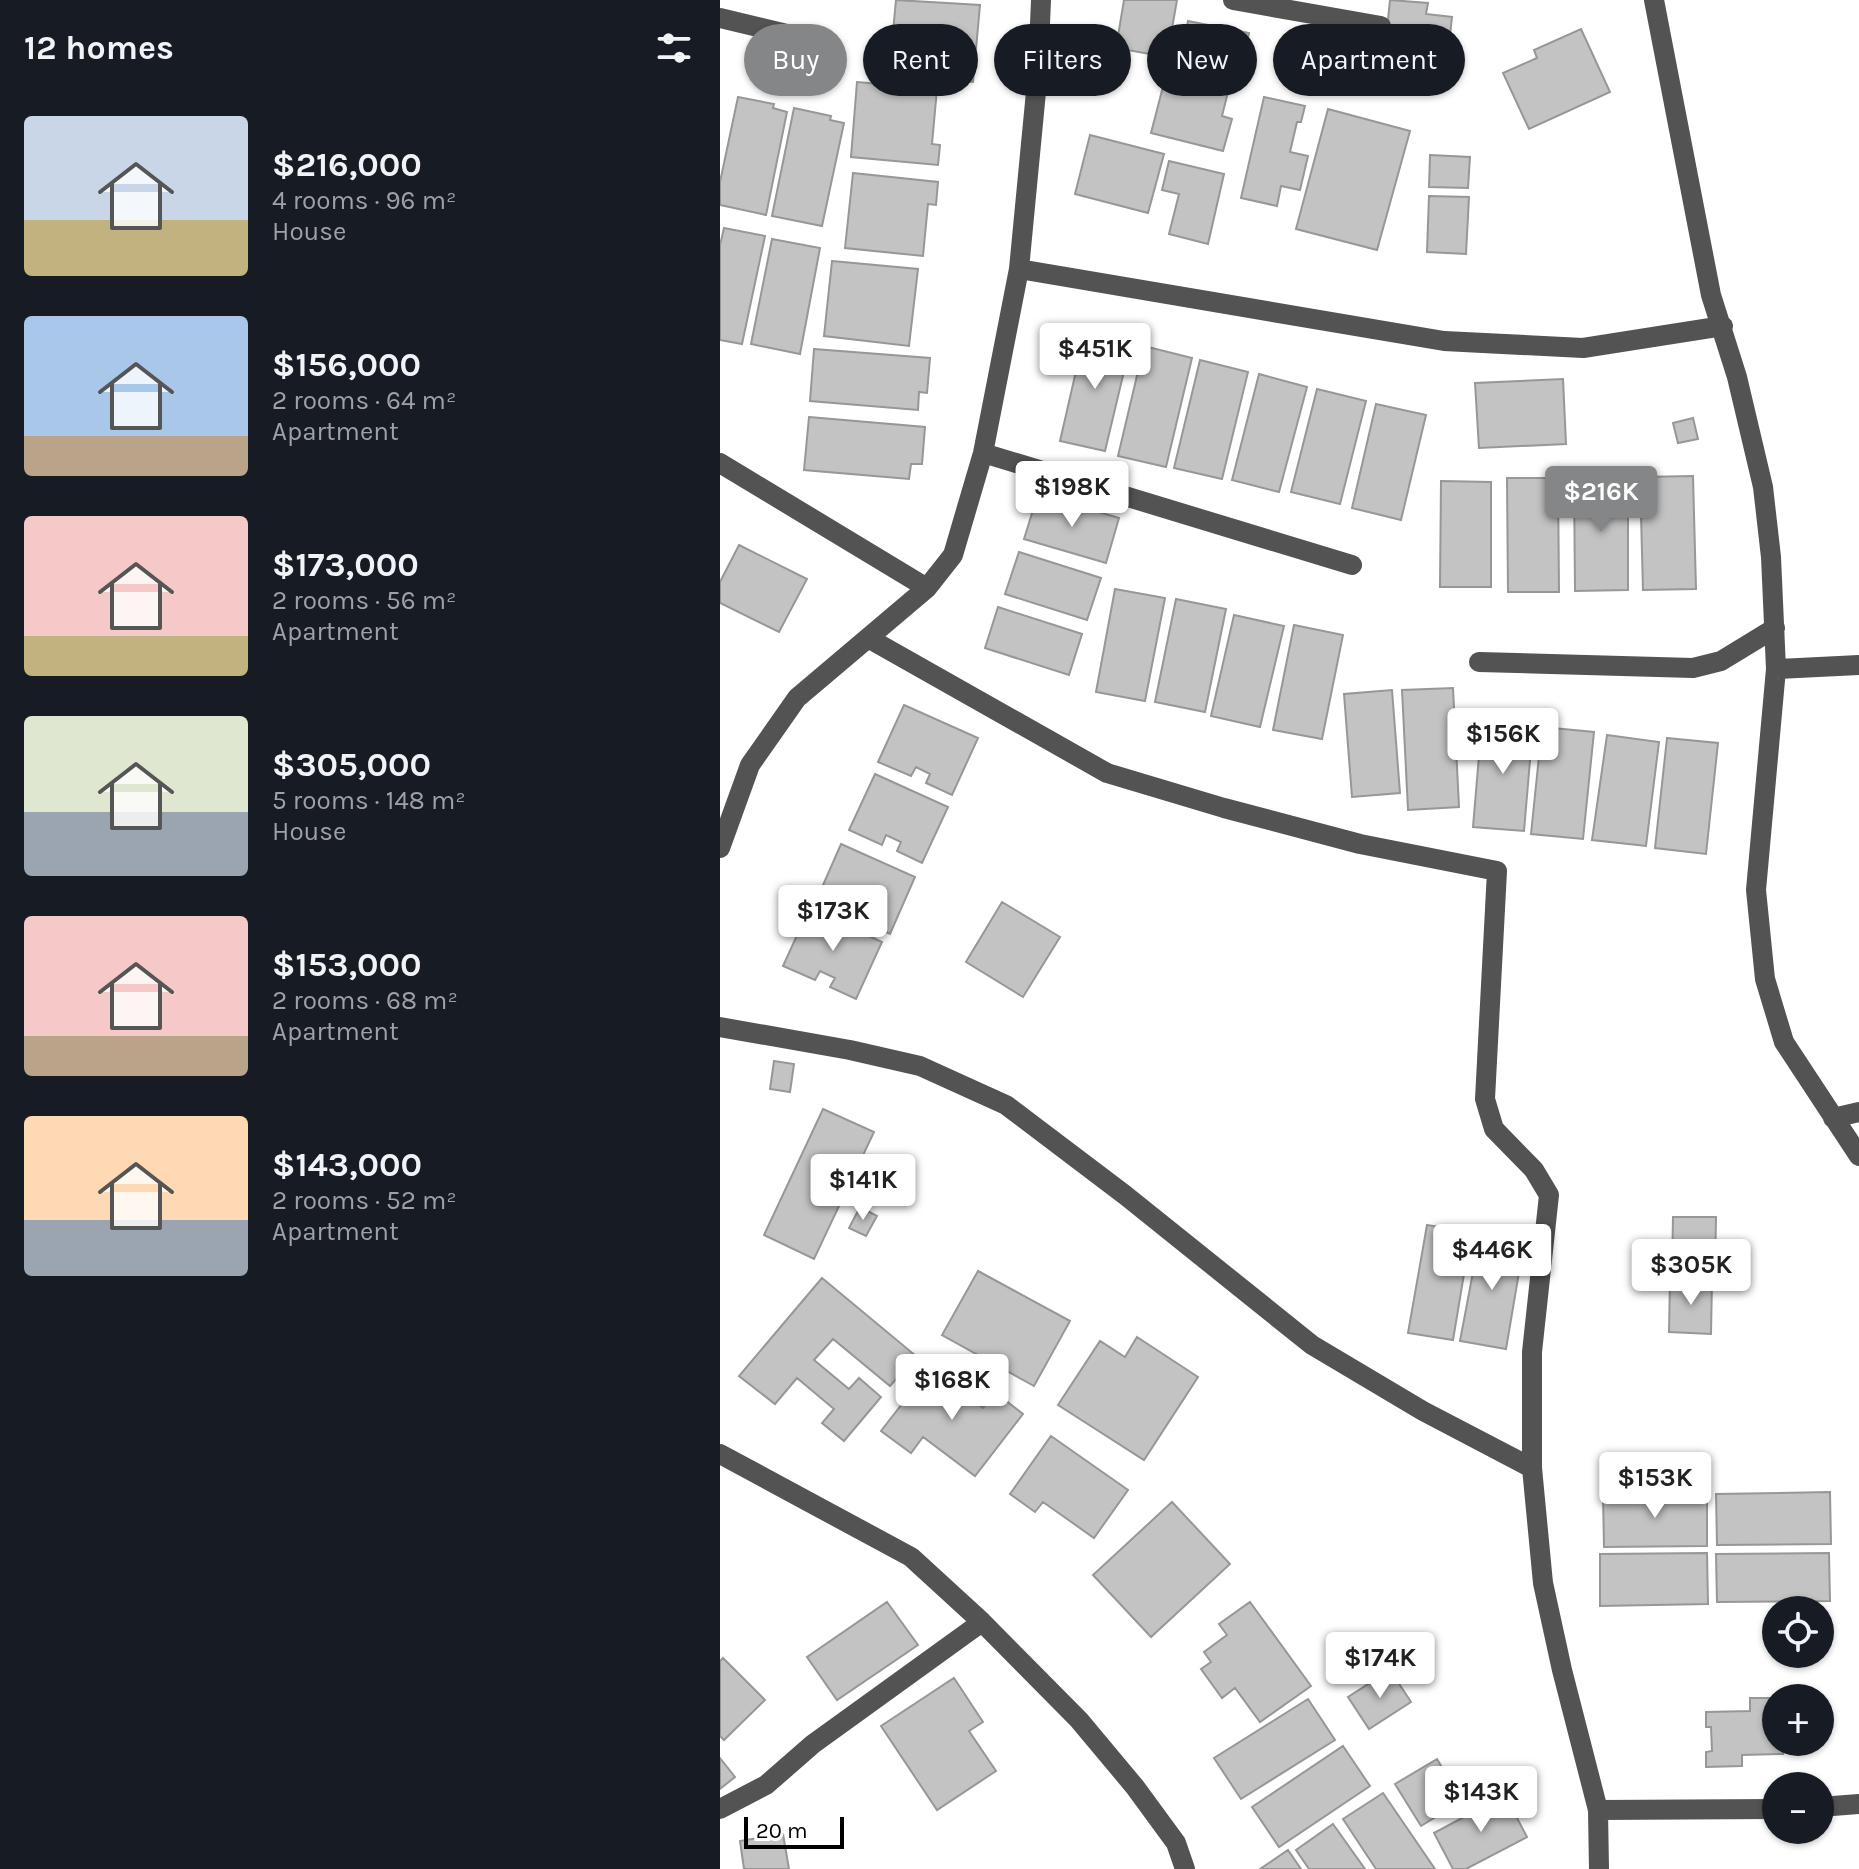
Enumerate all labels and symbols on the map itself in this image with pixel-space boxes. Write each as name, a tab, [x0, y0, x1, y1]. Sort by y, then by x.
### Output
pin: $451K	[1039, 323, 1151, 391]
pin: $198K	[1016, 461, 1128, 529]
pin: $216K	[1545, 466, 1657, 534]
pin: $156K	[1447, 708, 1559, 776]
pin: $173K	[777, 885, 889, 953]
pin: $141K	[807, 1154, 919, 1222]
pin: $446K	[1436, 1224, 1548, 1292]
pin: $305K	[1635, 1239, 1747, 1307]
pin: $168K	[896, 1354, 1008, 1422]
pin: $153K	[1599, 1452, 1711, 1520]
pin: $174K	[1324, 1632, 1436, 1700]
pin: $143K	[1425, 1766, 1537, 1834]
scale bar	[744, 1813, 844, 1849]

